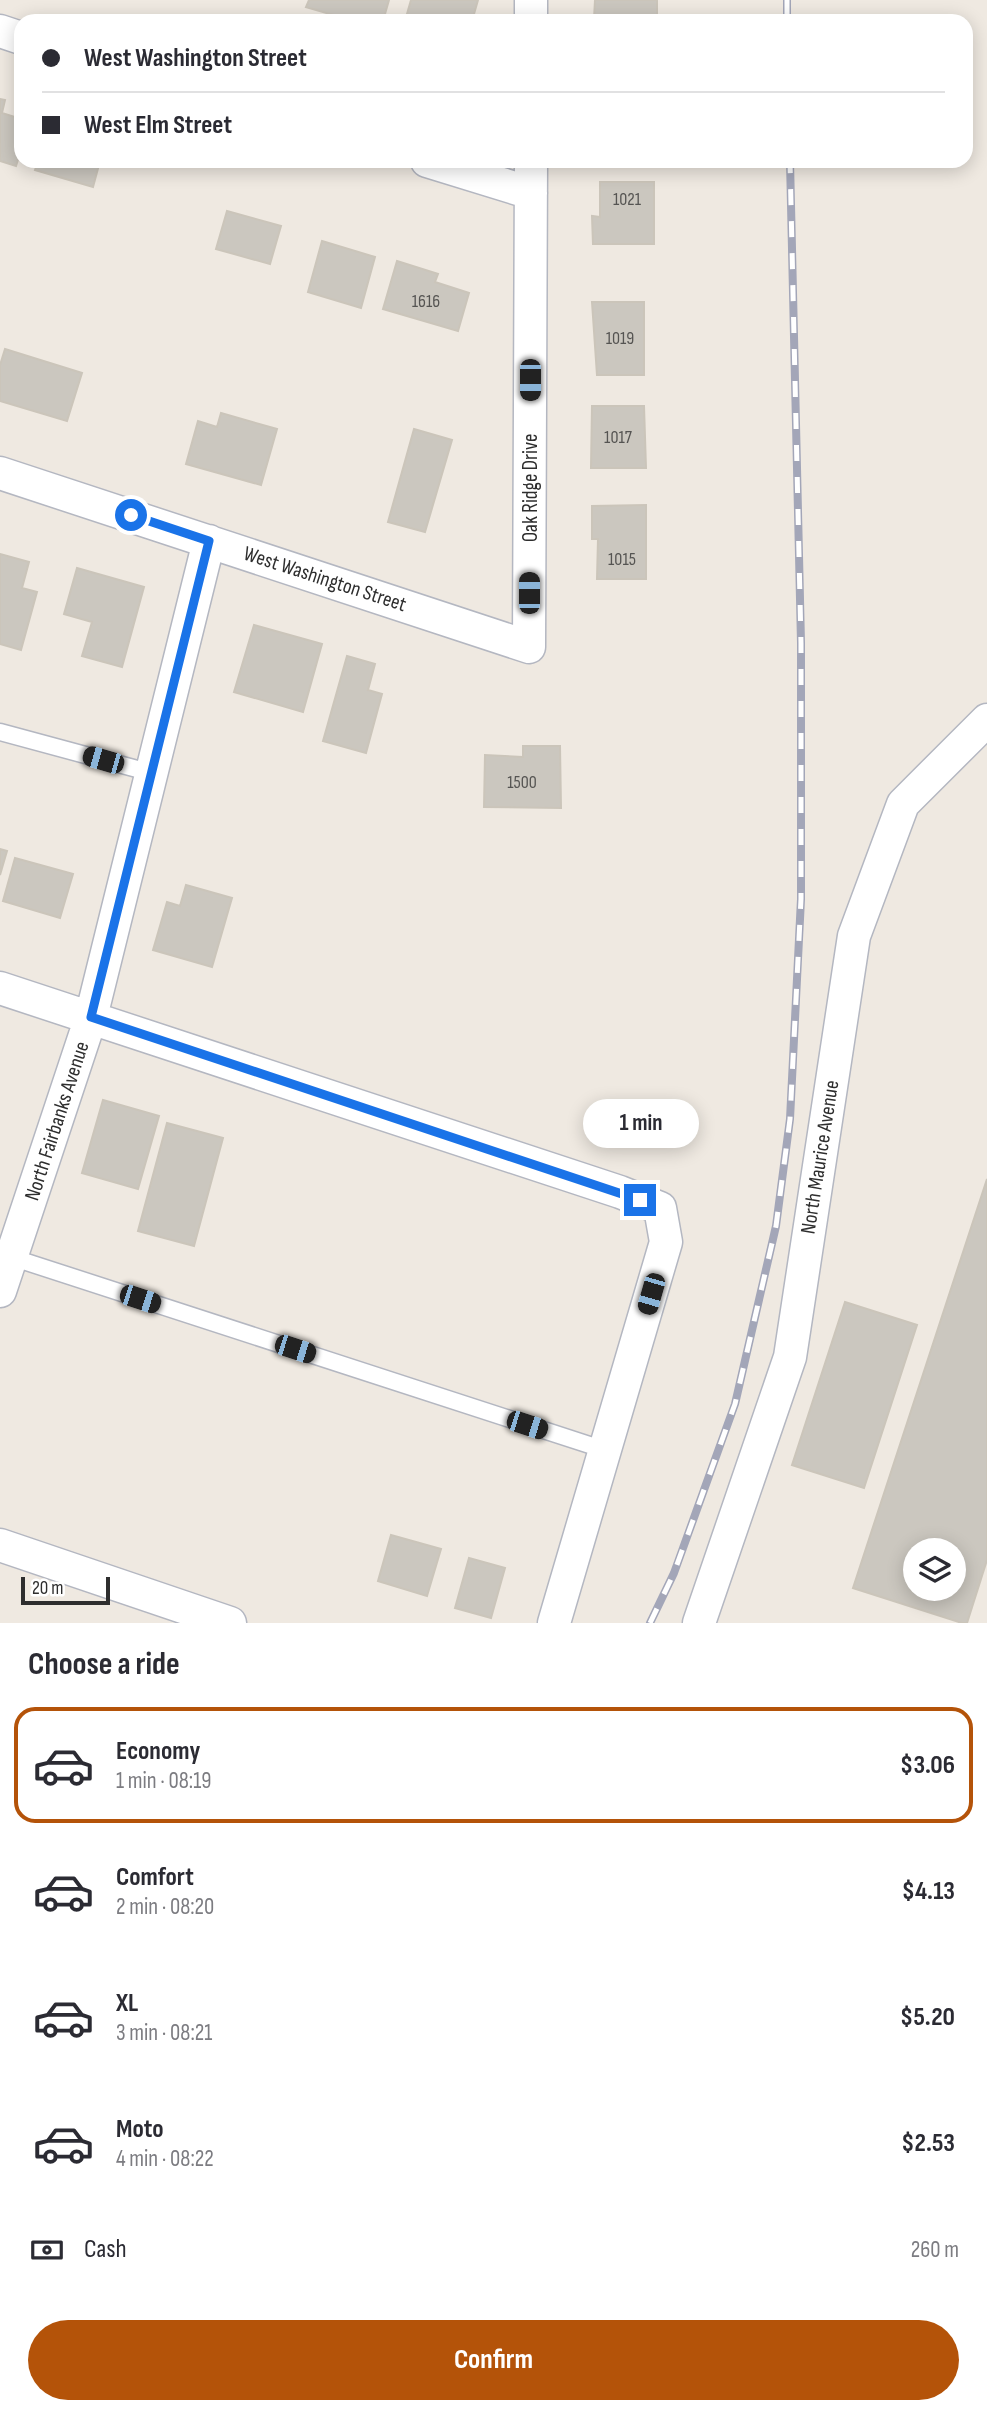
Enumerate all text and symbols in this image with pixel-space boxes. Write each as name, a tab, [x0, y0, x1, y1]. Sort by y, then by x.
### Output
text: West Washington Street	[84, 43, 307, 74]
text: West Elm Street	[84, 110, 232, 141]
house number: 1021	[613, 189, 642, 210]
house number: 1616	[412, 291, 440, 312]
house number: 1019	[606, 328, 634, 349]
car	[520, 359, 541, 401]
house number: 1017	[604, 427, 633, 448]
street label: Oak Ridge Drive	[518, 434, 543, 542]
route start	[115, 499, 147, 531]
street label: West Washington Street	[241, 541, 409, 617]
house number: 1015	[608, 549, 636, 570]
car	[519, 572, 540, 614]
car	[80, 744, 127, 776]
house number: 1500	[507, 772, 537, 793]
street label: North Fairbanks Avenue	[19, 1038, 95, 1204]
street label: North Maurice Avenue	[796, 1078, 844, 1236]
callout: 1 min	[582, 1098, 698, 1148]
text: 1 min	[620, 1109, 662, 1137]
route end	[624, 1184, 656, 1216]
car	[636, 1271, 667, 1317]
car	[117, 1283, 164, 1315]
car	[272, 1333, 319, 1365]
car	[504, 1409, 551, 1441]
map controls	[903, 1538, 966, 1601]
button: layers	[903, 1538, 966, 1601]
scale bar	[21, 1574, 110, 1606]
text: 20 m	[32, 1577, 64, 1600]
text: Choose a ride	[28, 1645, 180, 1684]
icon: car	[32, 1734, 95, 1797]
text: Economy	[116, 1736, 200, 1767]
text: $3.06	[900, 1750, 955, 1781]
text: 1 min · 08:19	[116, 1767, 211, 1795]
icon: car	[32, 1860, 95, 1923]
text: Comfort	[116, 1862, 194, 1893]
text: $4.13	[902, 1876, 955, 1907]
text: 2 min · 08:20	[116, 1893, 214, 1921]
icon: car	[32, 1986, 95, 2049]
text: XL	[116, 1988, 138, 2019]
text: $5.20	[900, 2002, 955, 2033]
text: 3 min · 08:21	[116, 2019, 212, 2047]
icon: car	[32, 2112, 95, 2175]
text: Moto	[116, 2114, 164, 2145]
text: $2.53	[901, 2128, 955, 2159]
text: 4 min · 08:22	[116, 2145, 214, 2173]
icon: cash	[28, 2231, 66, 2269]
text: Cash	[84, 2234, 127, 2265]
text: 260 m	[911, 2236, 959, 2264]
button: Confirm	[28, 2320, 959, 2400]

